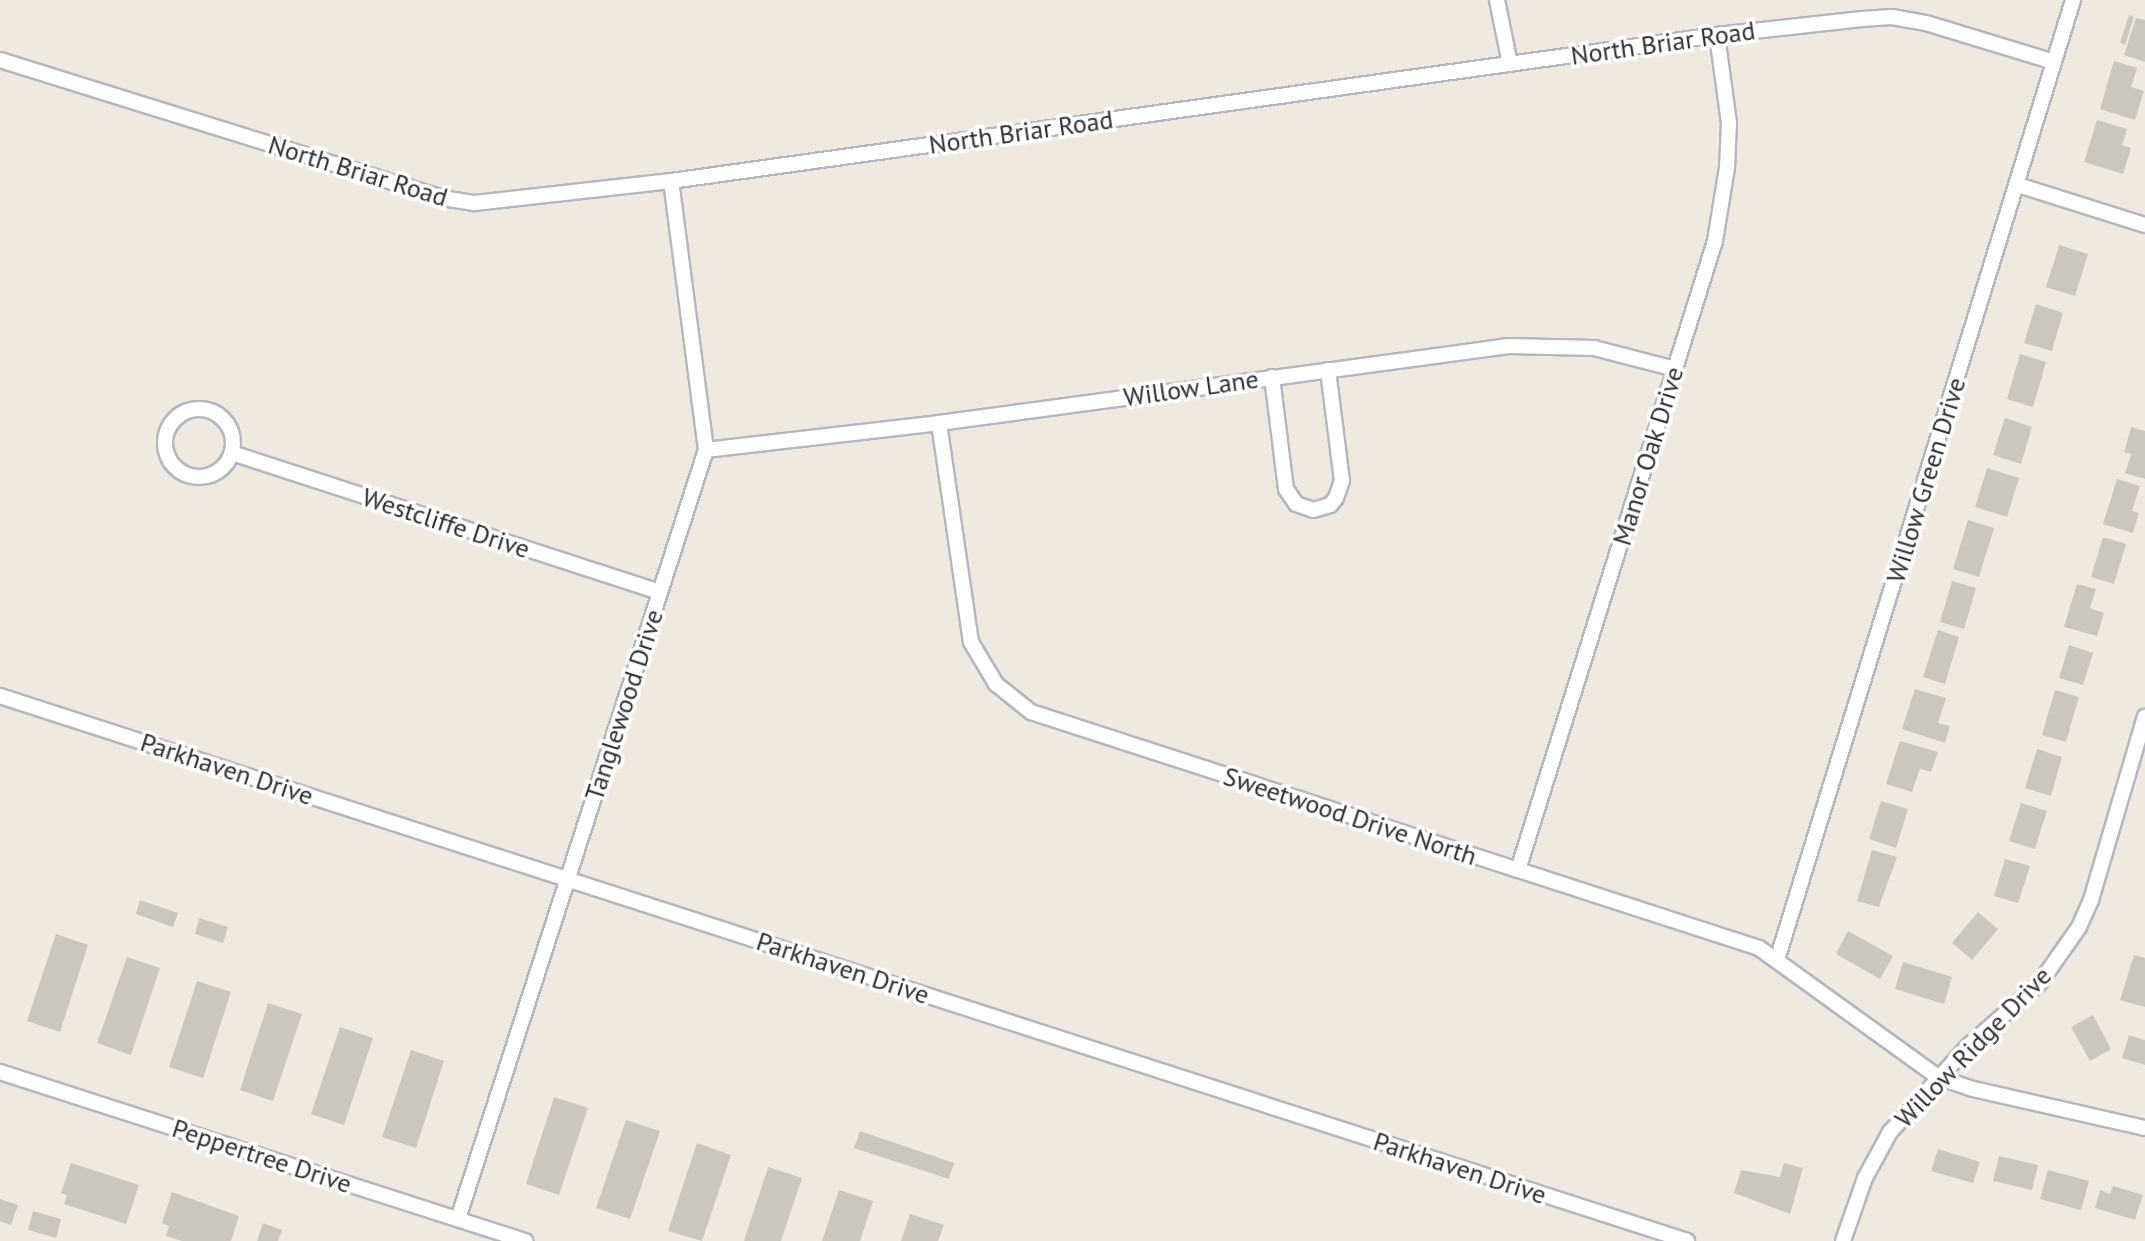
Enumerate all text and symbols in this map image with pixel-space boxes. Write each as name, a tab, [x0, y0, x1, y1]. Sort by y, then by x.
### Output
street label: North Briar Road	[1569, 15, 1757, 71]
street label: North Briar Road	[927, 104, 1115, 160]
street label: North Briar Road	[265, 129, 451, 213]
street label: Willow Lane	[1121, 363, 1261, 413]
street label: Manor Oak Drive	[1606, 363, 1690, 549]
street label: Willow Green Drive	[1880, 373, 1972, 587]
street label: Westcliffe Drive	[358, 481, 534, 565]
street label: Tanglewood Drive	[578, 605, 670, 805]
street label: Parkhaven Drive	[137, 726, 317, 812]
street label: Sweetwood Drive North	[1219, 760, 1481, 872]
street label: Parkhaven Drive	[753, 925, 933, 1011]
street label: Willow Ridge Drive	[1888, 960, 2058, 1134]
street label: Peppertree Drive	[168, 1112, 356, 1200]
street label: Parkhaven Drive	[1370, 1125, 1550, 1211]

